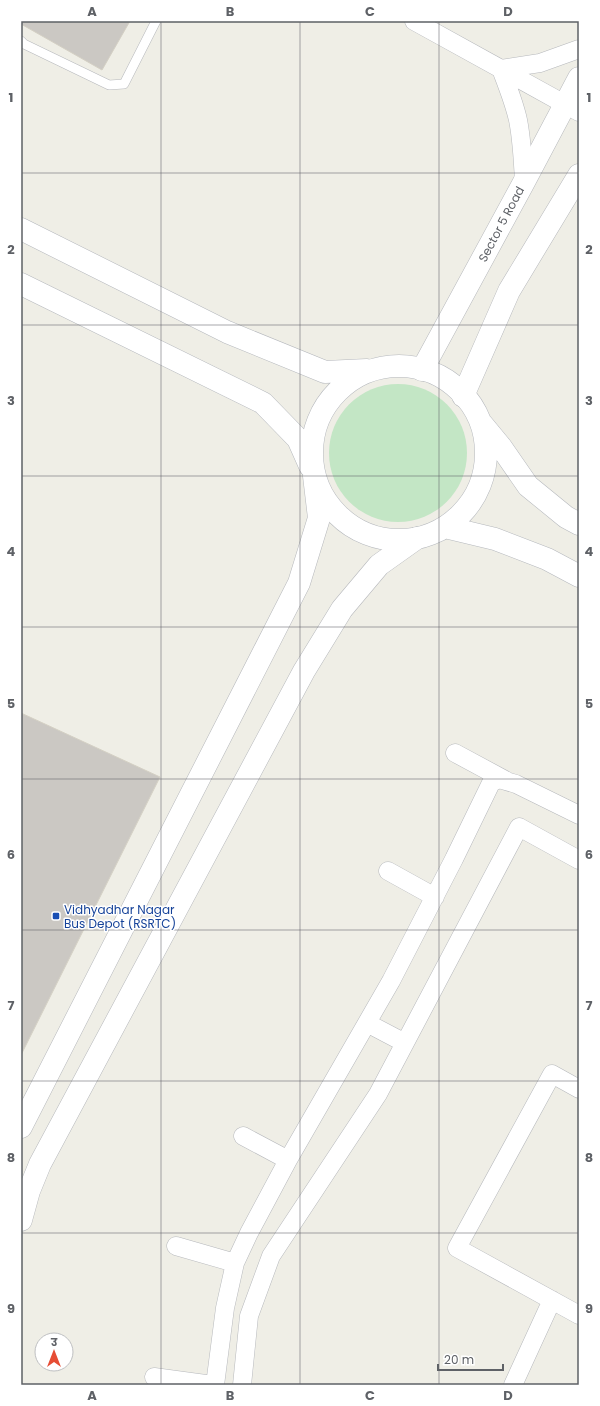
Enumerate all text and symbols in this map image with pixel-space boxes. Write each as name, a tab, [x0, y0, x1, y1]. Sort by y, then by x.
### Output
text: A	[87, 2, 97, 21]
text: B	[226, 2, 235, 21]
text: C	[365, 2, 375, 21]
text: D	[503, 2, 513, 21]
text: 1	[9, 88, 13, 107]
text: 1	[587, 88, 591, 107]
street label: Sector 5 Road	[474, 183, 528, 265]
text: 2	[7, 240, 15, 259]
text: 2	[585, 240, 593, 259]
text: 3	[7, 391, 15, 410]
text: 3	[585, 391, 593, 410]
text: 4	[7, 542, 16, 561]
text: 4	[585, 542, 594, 561]
text: 5	[7, 694, 15, 713]
text: 5	[585, 694, 593, 713]
text: 6	[7, 845, 15, 864]
text: 6	[585, 845, 593, 864]
place label: Vidhyadhar Nagar Bus Depot (RSRTC)	[64, 901, 176, 932]
marker: Vidhyadhar Nagar Bus Depot (RSRTC)	[51, 911, 61, 921]
text: 7	[8, 996, 15, 1015]
text: 7	[586, 996, 593, 1015]
text: 8	[7, 1148, 15, 1167]
text: 8	[585, 1148, 593, 1167]
text: 9	[7, 1299, 15, 1318]
text: 9	[585, 1299, 593, 1318]
north arrow	[34, 1332, 74, 1372]
text: उ	[50, 1334, 58, 1350]
scale bar	[438, 1346, 503, 1372]
text: 20 m	[444, 1351, 474, 1368]
text: A	[87, 1386, 97, 1405]
text: B	[226, 1386, 235, 1405]
text: C	[365, 1386, 375, 1405]
text: D	[503, 1386, 513, 1405]

